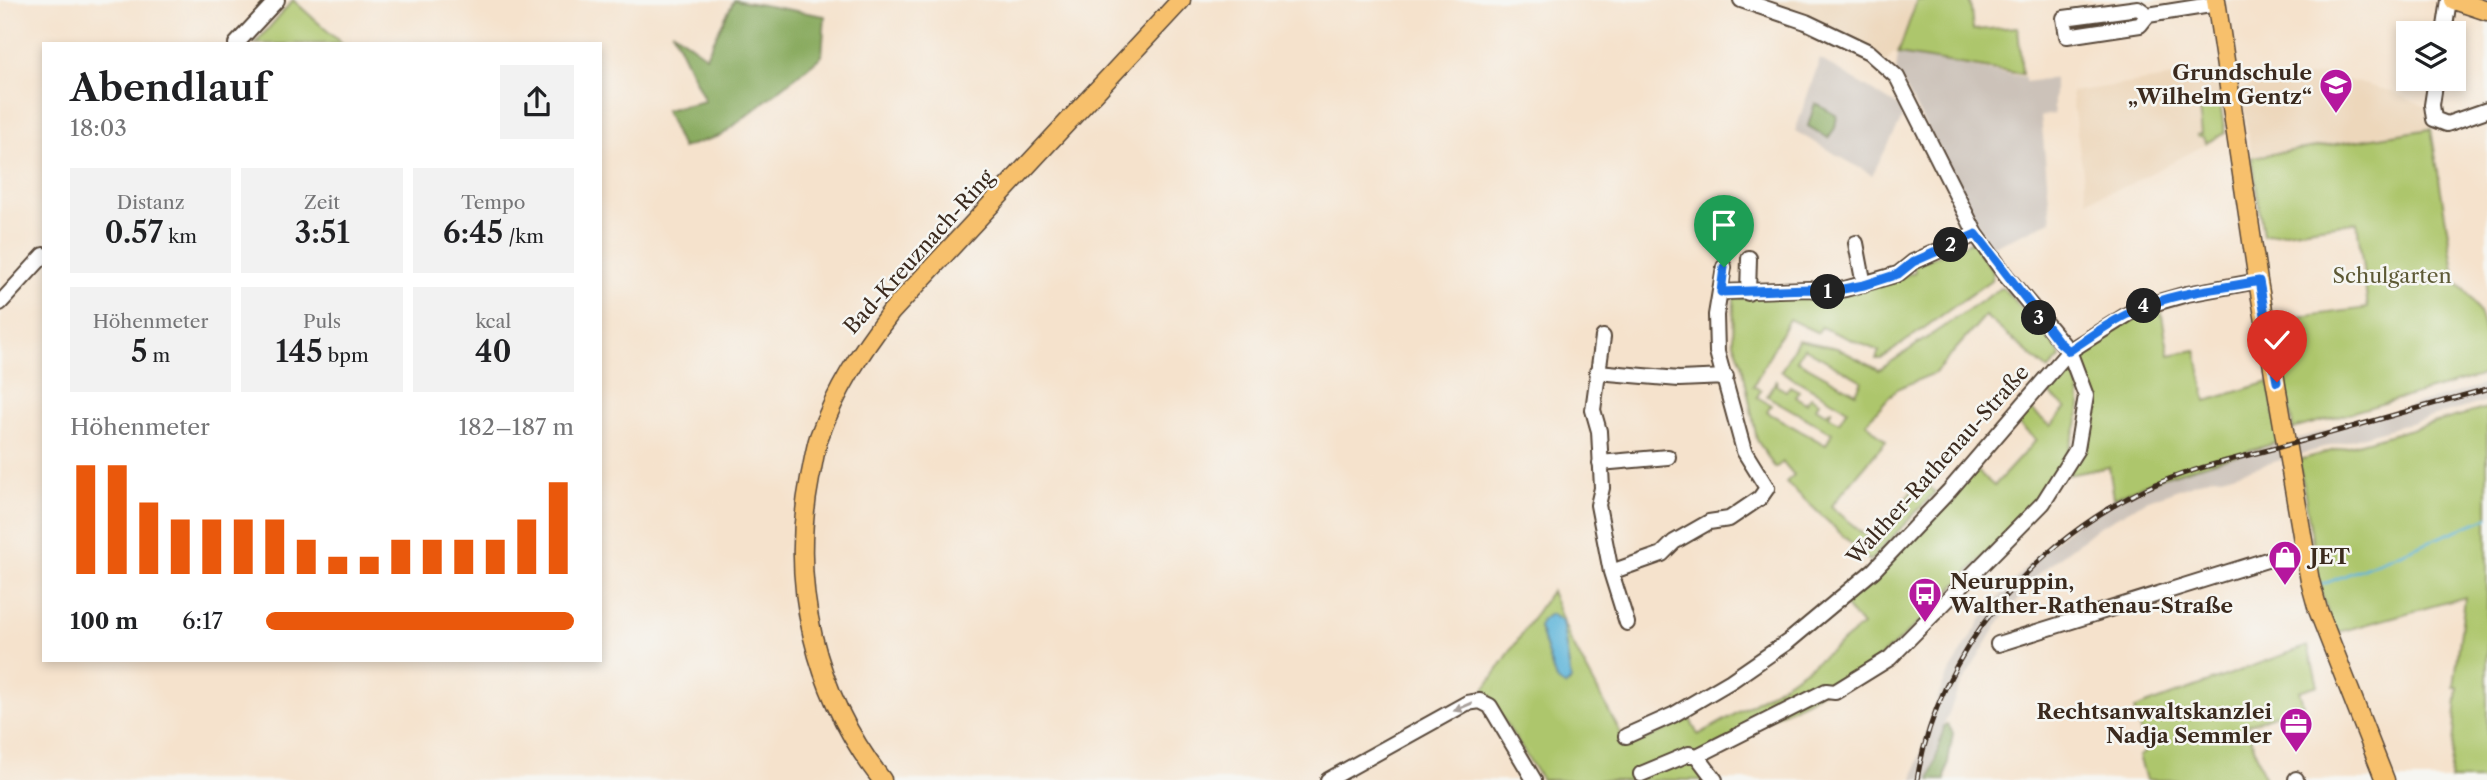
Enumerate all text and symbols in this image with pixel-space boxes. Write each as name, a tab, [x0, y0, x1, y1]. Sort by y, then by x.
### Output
map controls	[2396, 21, 2466, 91]
button: layers	[2396, 21, 2466, 91]
place label: Grundschule „Wilhelm Gentz“	[2128, 60, 2312, 109]
text: Abendlauf	[70, 64, 269, 111]
button: share	[500, 65, 574, 139]
school or university icon: Grundschule „Wilhelm Gentz“	[2317, 66, 2355, 115]
text: 18:03	[70, 114, 127, 142]
street label: Bad-Kreuznach-Ring	[838, 164, 1000, 339]
text: Distanz	[117, 191, 185, 214]
text: Zeit	[304, 191, 340, 214]
text: Tempo	[461, 191, 525, 214]
pin	[1694, 195, 1754, 267]
icon: arrive	[1705, 206, 1743, 244]
text: 0.57	[104, 214, 163, 251]
text: 3:51	[294, 214, 350, 251]
text: 6:45	[443, 214, 503, 251]
text: km	[163, 225, 197, 248]
text: /km	[503, 225, 544, 248]
pin: 2	[1934, 228, 1968, 262]
text: 2	[1945, 233, 1956, 256]
park label: Schulgarten	[2332, 263, 2452, 288]
pin: 1	[1811, 274, 1846, 310]
text: 1	[1823, 280, 1832, 303]
pin: 4	[2126, 288, 2162, 324]
text: 4	[2138, 294, 2149, 317]
pin: 3	[2022, 300, 2056, 336]
text: 3	[2033, 306, 2044, 329]
text: Höhenmeter	[93, 310, 208, 333]
text: Puls	[303, 310, 341, 333]
text: kcal	[475, 310, 511, 333]
pin	[2247, 310, 2307, 382]
icon: check	[2258, 321, 2296, 359]
text: 5	[131, 333, 148, 370]
text: 145	[275, 333, 323, 370]
text: 40	[475, 333, 512, 370]
text: m	[148, 344, 170, 367]
text: bpm	[323, 344, 369, 367]
street label: Walther-Rathenau-Straße	[1841, 360, 2034, 570]
text: Höhenmeter	[70, 413, 210, 441]
text: 182–187 m	[458, 413, 574, 441]
shop icon: JET	[2266, 538, 2304, 587]
place label: JET	[2306, 544, 2350, 569]
place label: Neuruppin, Walther-Rathenau-Straße	[1949, 569, 2233, 618]
bus stop icon: Neuruppin, Walther-Rathenau-Straße	[1906, 575, 1944, 624]
text: 100 m	[70, 607, 138, 635]
text: 6:17	[182, 607, 223, 635]
place label: Rechtsanwaltskanzlei Nadja Semmler	[2037, 699, 2273, 748]
one-way arrow	[1452, 701, 1473, 712]
office icon: Rechtsanwaltskanzlei Nadja Semmler	[2277, 705, 2315, 754]

